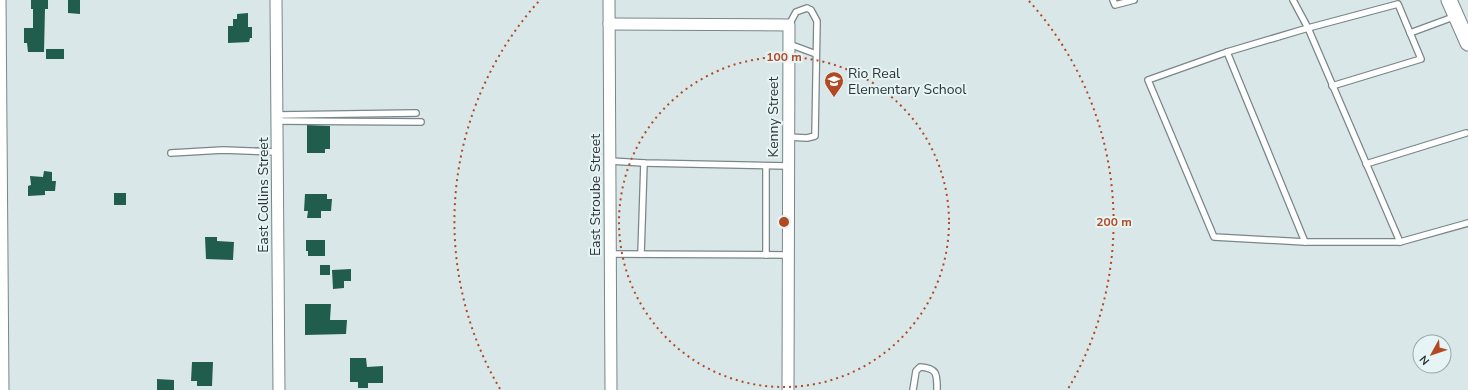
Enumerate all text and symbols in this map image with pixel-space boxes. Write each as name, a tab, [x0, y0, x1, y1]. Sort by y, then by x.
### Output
text: 100 m	[766, 49, 802, 65]
place label: Rio Real Elementary School	[848, 64, 967, 99]
school or university icon: Rio Real Elementary School	[823, 70, 845, 98]
street label: Kenny Street	[764, 76, 783, 157]
street label: East Stroube Street	[586, 134, 605, 256]
street label: East Collins Street	[254, 137, 273, 253]
text: 200 m	[1096, 214, 1132, 230]
centre of rings	[777, 215, 791, 229]
north arrow	[1412, 334, 1452, 374]
text: N	[1416, 352, 1433, 368]

